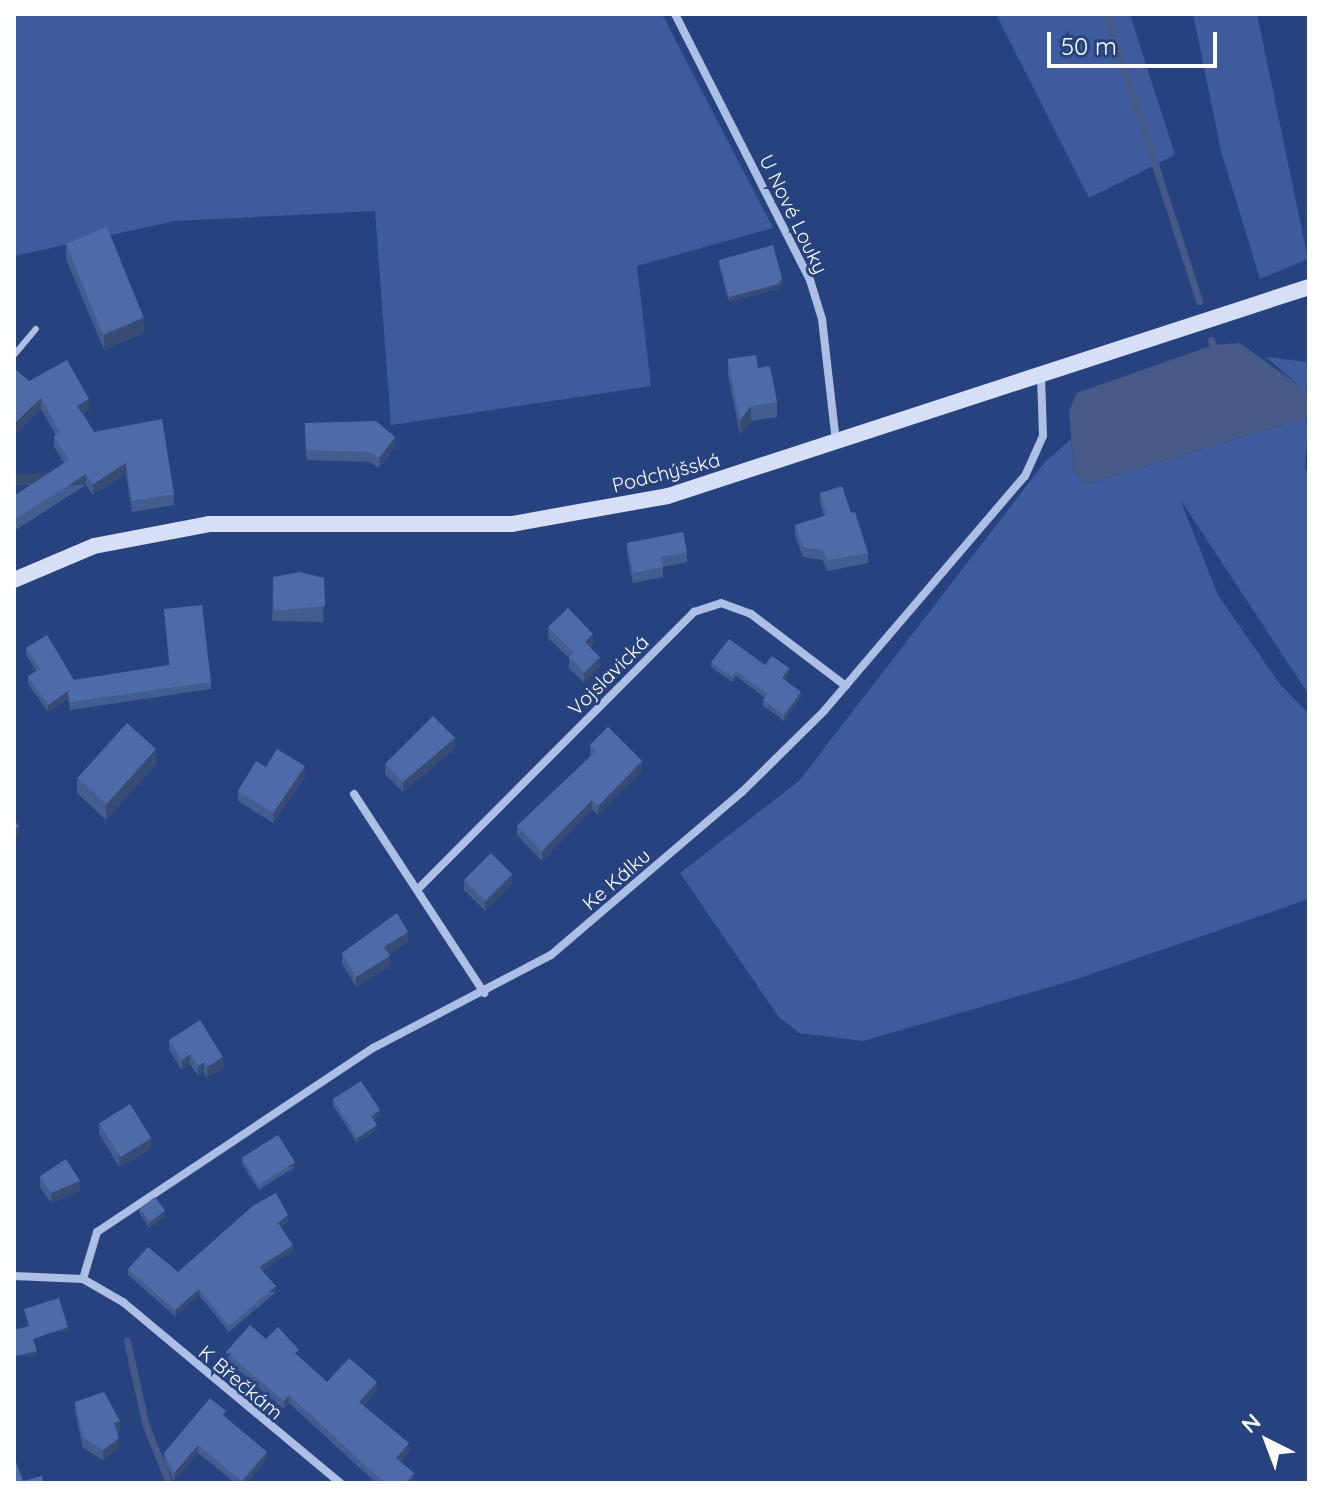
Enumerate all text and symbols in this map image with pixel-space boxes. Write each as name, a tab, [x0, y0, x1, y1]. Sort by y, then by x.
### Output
scale bar	[1051, 16, 1221, 66]
text: 50 m	[1061, 31, 1117, 61]
street label: U Nové Louky	[755, 150, 833, 278]
street label: Podchýšská	[610, 447, 722, 497]
street label: Vojslavická	[563, 630, 653, 720]
street label: Ke Kálku	[577, 843, 655, 915]
street label: K Břečkám	[194, 1340, 288, 1424]
north arrow	[1227, 1401, 1307, 1481]
text: N	[1236, 1407, 1266, 1439]

